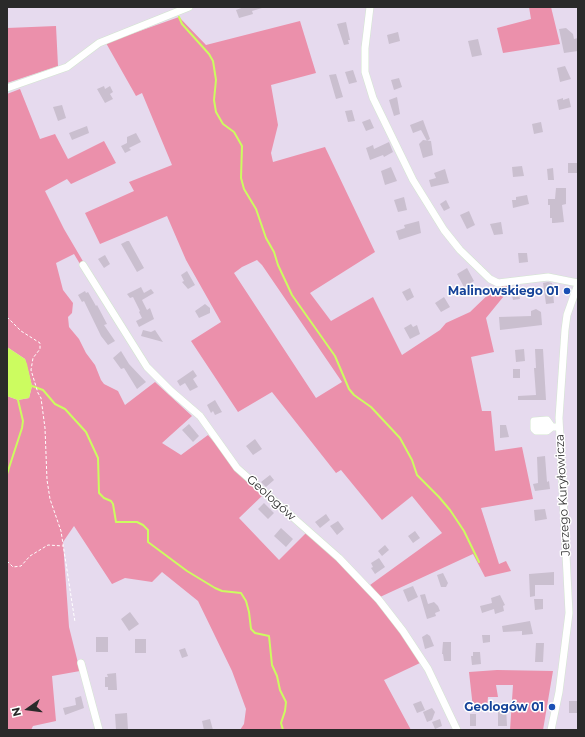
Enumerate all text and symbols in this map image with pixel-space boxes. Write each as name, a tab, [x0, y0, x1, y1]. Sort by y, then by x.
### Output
place label: Malinowskiego 01	[448, 284, 559, 298]
marker: Malinowskiego 01	[562, 286, 572, 296]
street label: Jerzego Kuryłowicza	[553, 434, 573, 556]
street label: Geologów	[244, 472, 298, 524]
north arrow	[8, 689, 48, 729]
place label: Geologów 01	[464, 700, 544, 714]
marker: Geologów 01	[547, 702, 557, 712]
text: N	[8, 706, 24, 718]

